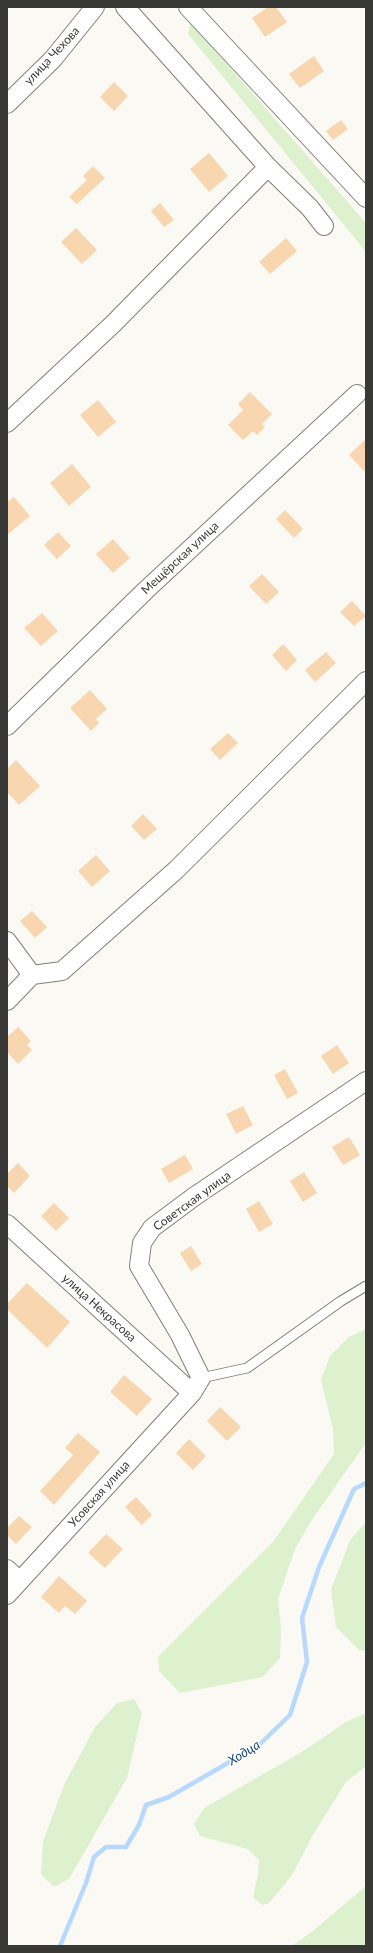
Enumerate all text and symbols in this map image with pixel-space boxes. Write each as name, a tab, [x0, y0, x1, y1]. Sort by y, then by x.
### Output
street label: улица Чехова	[21, 24, 83, 88]
street label: Мещёрская улица	[138, 519, 222, 597]
street label: Советская улица	[150, 1168, 234, 1234]
street label: улица Некрасова	[59, 1271, 139, 1345]
street label: Усовская улица	[65, 1458, 133, 1530]
water label: Ходца	[225, 1737, 263, 1769]

